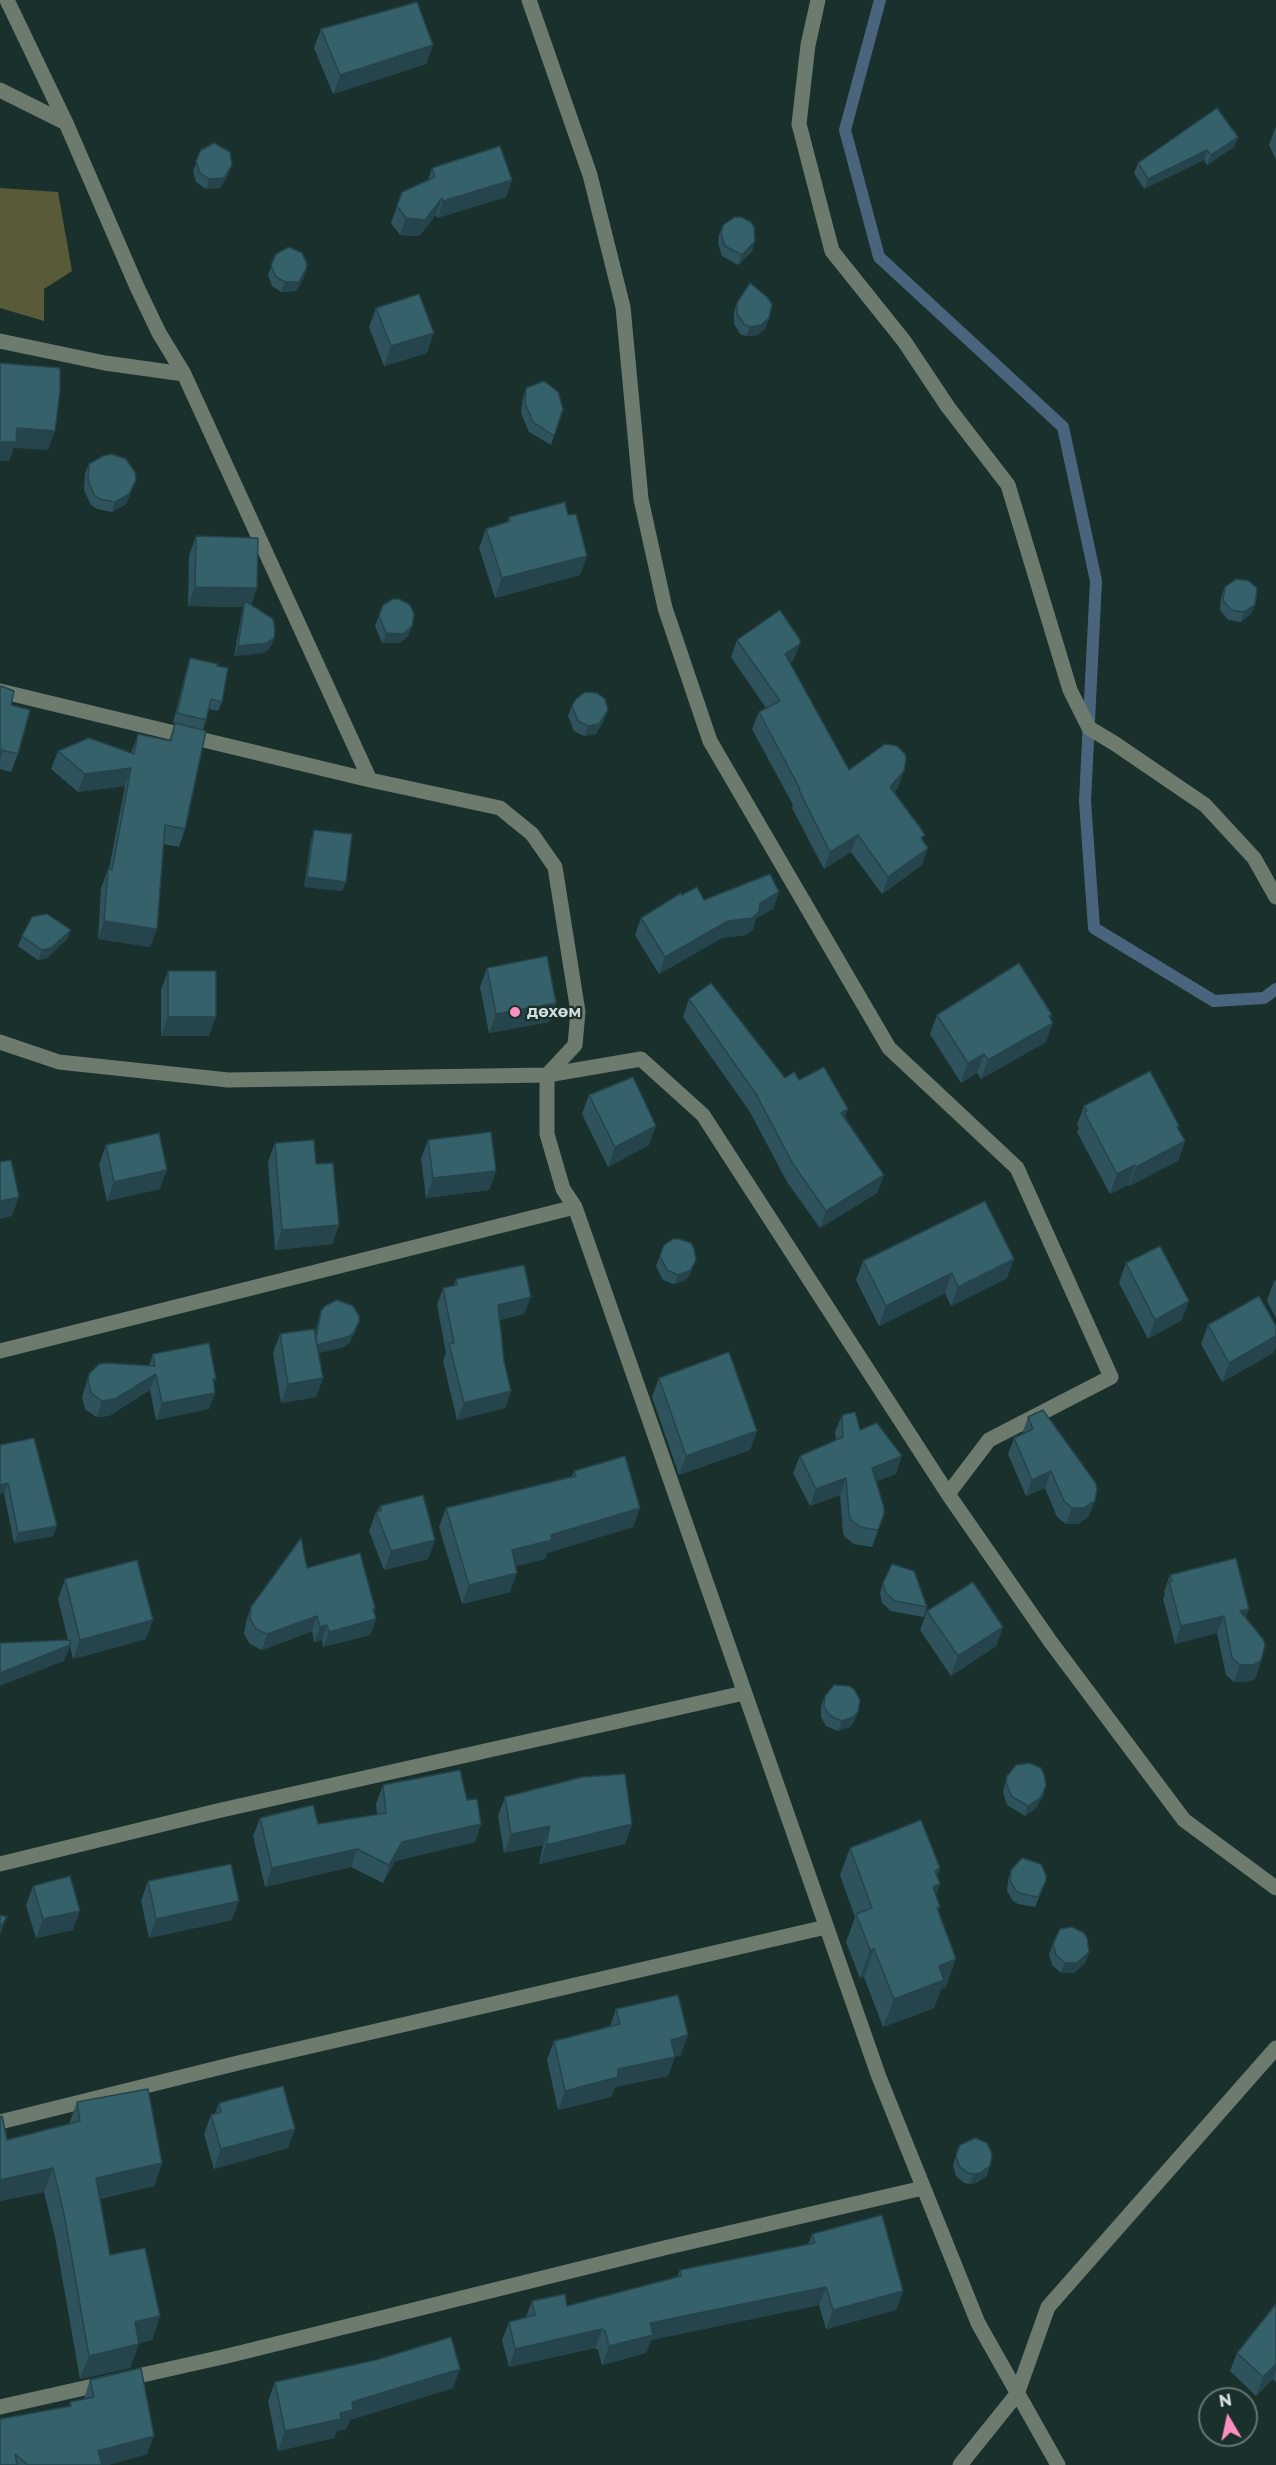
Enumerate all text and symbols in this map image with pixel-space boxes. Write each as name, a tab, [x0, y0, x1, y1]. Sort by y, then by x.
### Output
place label: дөхөм	[527, 1002, 581, 1022]
marker: дөхөм	[508, 1005, 522, 1019]
north arrow	[1198, 2387, 1258, 2447]
text: N	[1218, 2390, 1233, 2411]

